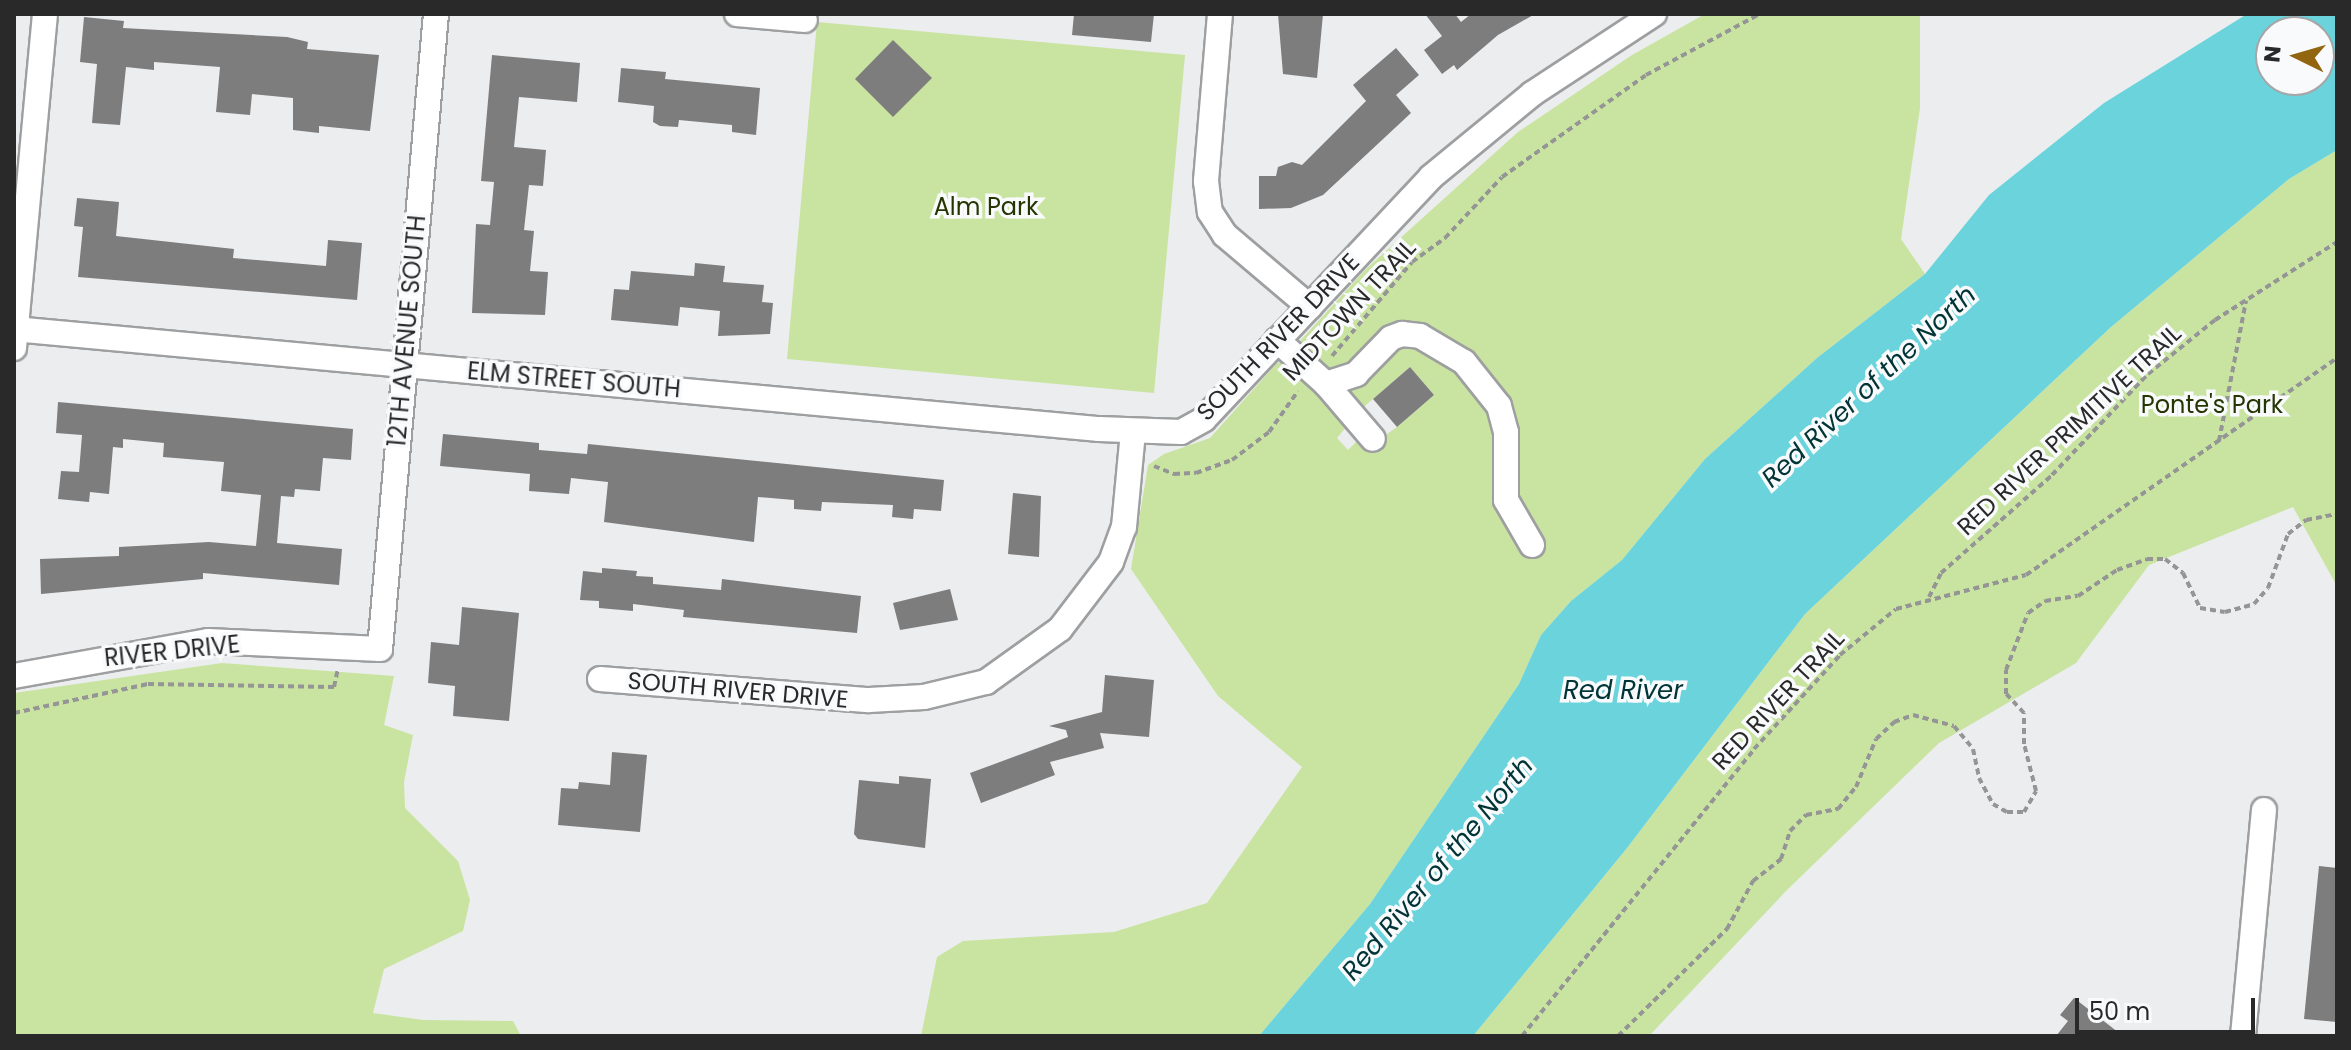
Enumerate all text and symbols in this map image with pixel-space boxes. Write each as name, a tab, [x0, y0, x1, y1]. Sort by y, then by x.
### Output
north arrow	[2255, 16, 2335, 96]
text: N	[2256, 44, 2289, 64]
park label: Alm Park	[934, 193, 1038, 221]
street label: 12TH AVENUE SOUTH	[383, 214, 431, 448]
street label: MIDTOWN TRAIL	[1276, 234, 1422, 386]
street label: SOUTH RIVER DRIVE	[1191, 247, 1365, 427]
water label: Red River of the North	[1756, 280, 1982, 494]
street label: RED RIVER PRIMITIVE TRAIL	[1951, 319, 2187, 541]
street label: ELM STREET SOUTH	[466, 356, 682, 404]
park label: Ponte's Park	[2141, 391, 2283, 419]
street label: RED RIVER TRAIL	[1706, 624, 1850, 776]
street label: RIVER DRIVE	[103, 630, 241, 672]
street label: SOUTH RIVER DRIVE	[627, 666, 849, 714]
water label: Red River	[1563, 675, 1683, 707]
water label: Red River of the North	[1336, 751, 1540, 987]
scale bar	[2079, 982, 2259, 1032]
text: 50 m	[2089, 995, 2150, 1028]

